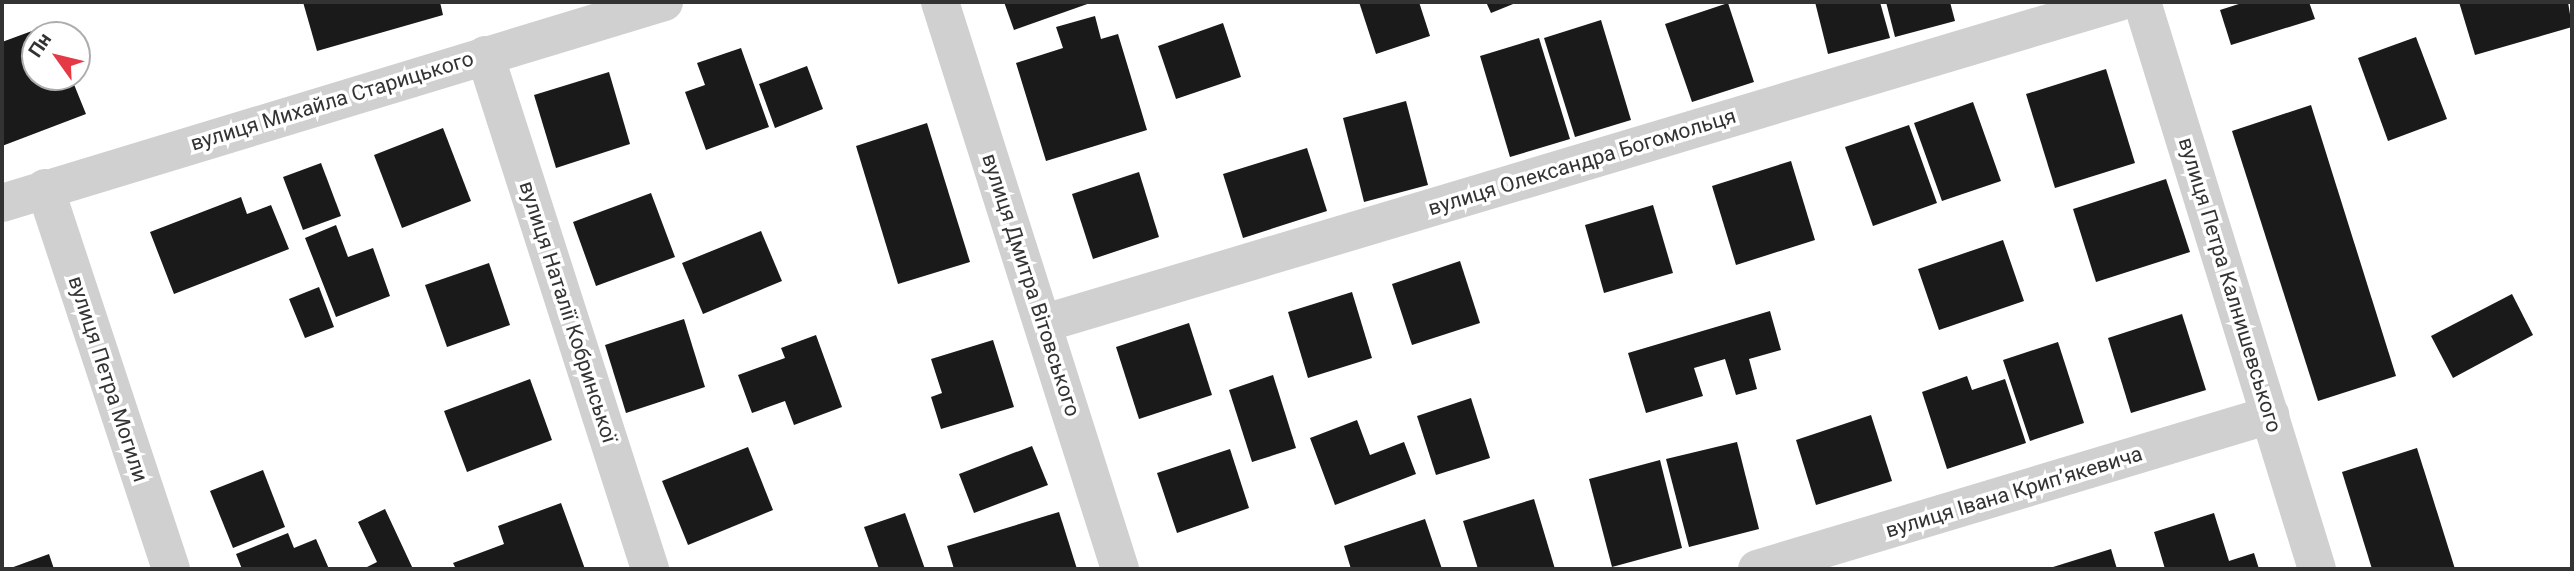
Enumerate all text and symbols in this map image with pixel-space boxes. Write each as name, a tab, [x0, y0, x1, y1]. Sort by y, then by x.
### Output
north arrow	[21, 21, 91, 91]
text: Пн	[24, 29, 56, 62]
street label: вулиця Михайла Старицького	[187, 46, 477, 156]
street label: вулиця Олександра Богомольця	[1425, 103, 1739, 221]
street label: вулиця Петра Калнишевського	[2173, 135, 2287, 435]
street label: вулиця Дмитра Вітовського	[977, 150, 1085, 420]
street label: вулиця Наталії Кобринської	[514, 178, 622, 446]
street label: вулиця Петра Могили	[63, 273, 153, 485]
street label: вулиця Івана Крипʼякевича	[1883, 441, 2145, 543]

